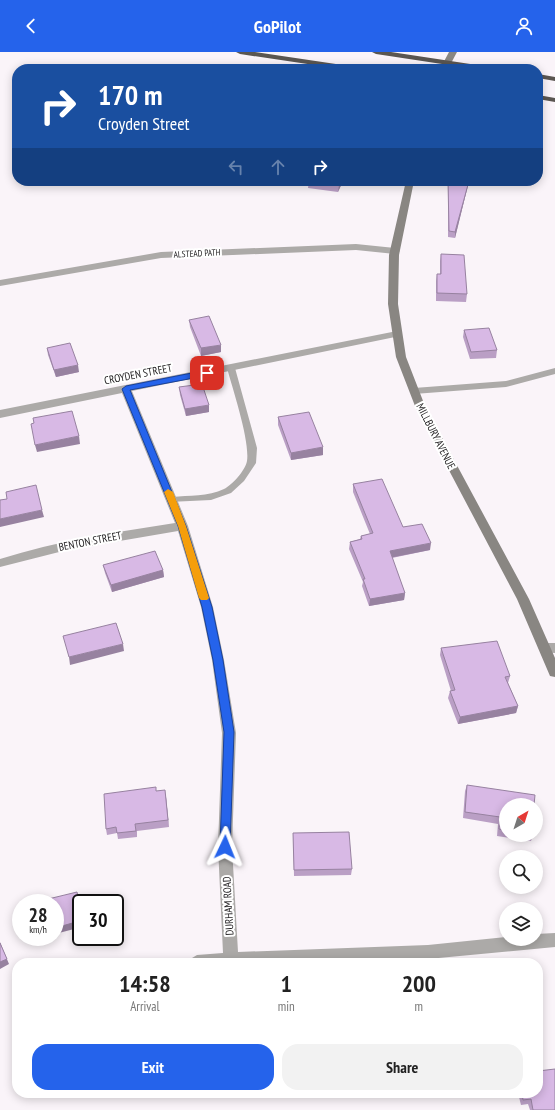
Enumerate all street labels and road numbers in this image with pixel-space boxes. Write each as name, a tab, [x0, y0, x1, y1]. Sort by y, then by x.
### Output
street label: ALSTEAD PATH	[173, 246, 221, 260]
street label: CROYDEN STREET	[103, 361, 173, 387]
street label: MILLBURY AVENUE	[413, 401, 459, 472]
street label: BENTON STREET	[57, 528, 123, 554]
street label: DURHAM ROAD	[219, 876, 237, 936]

